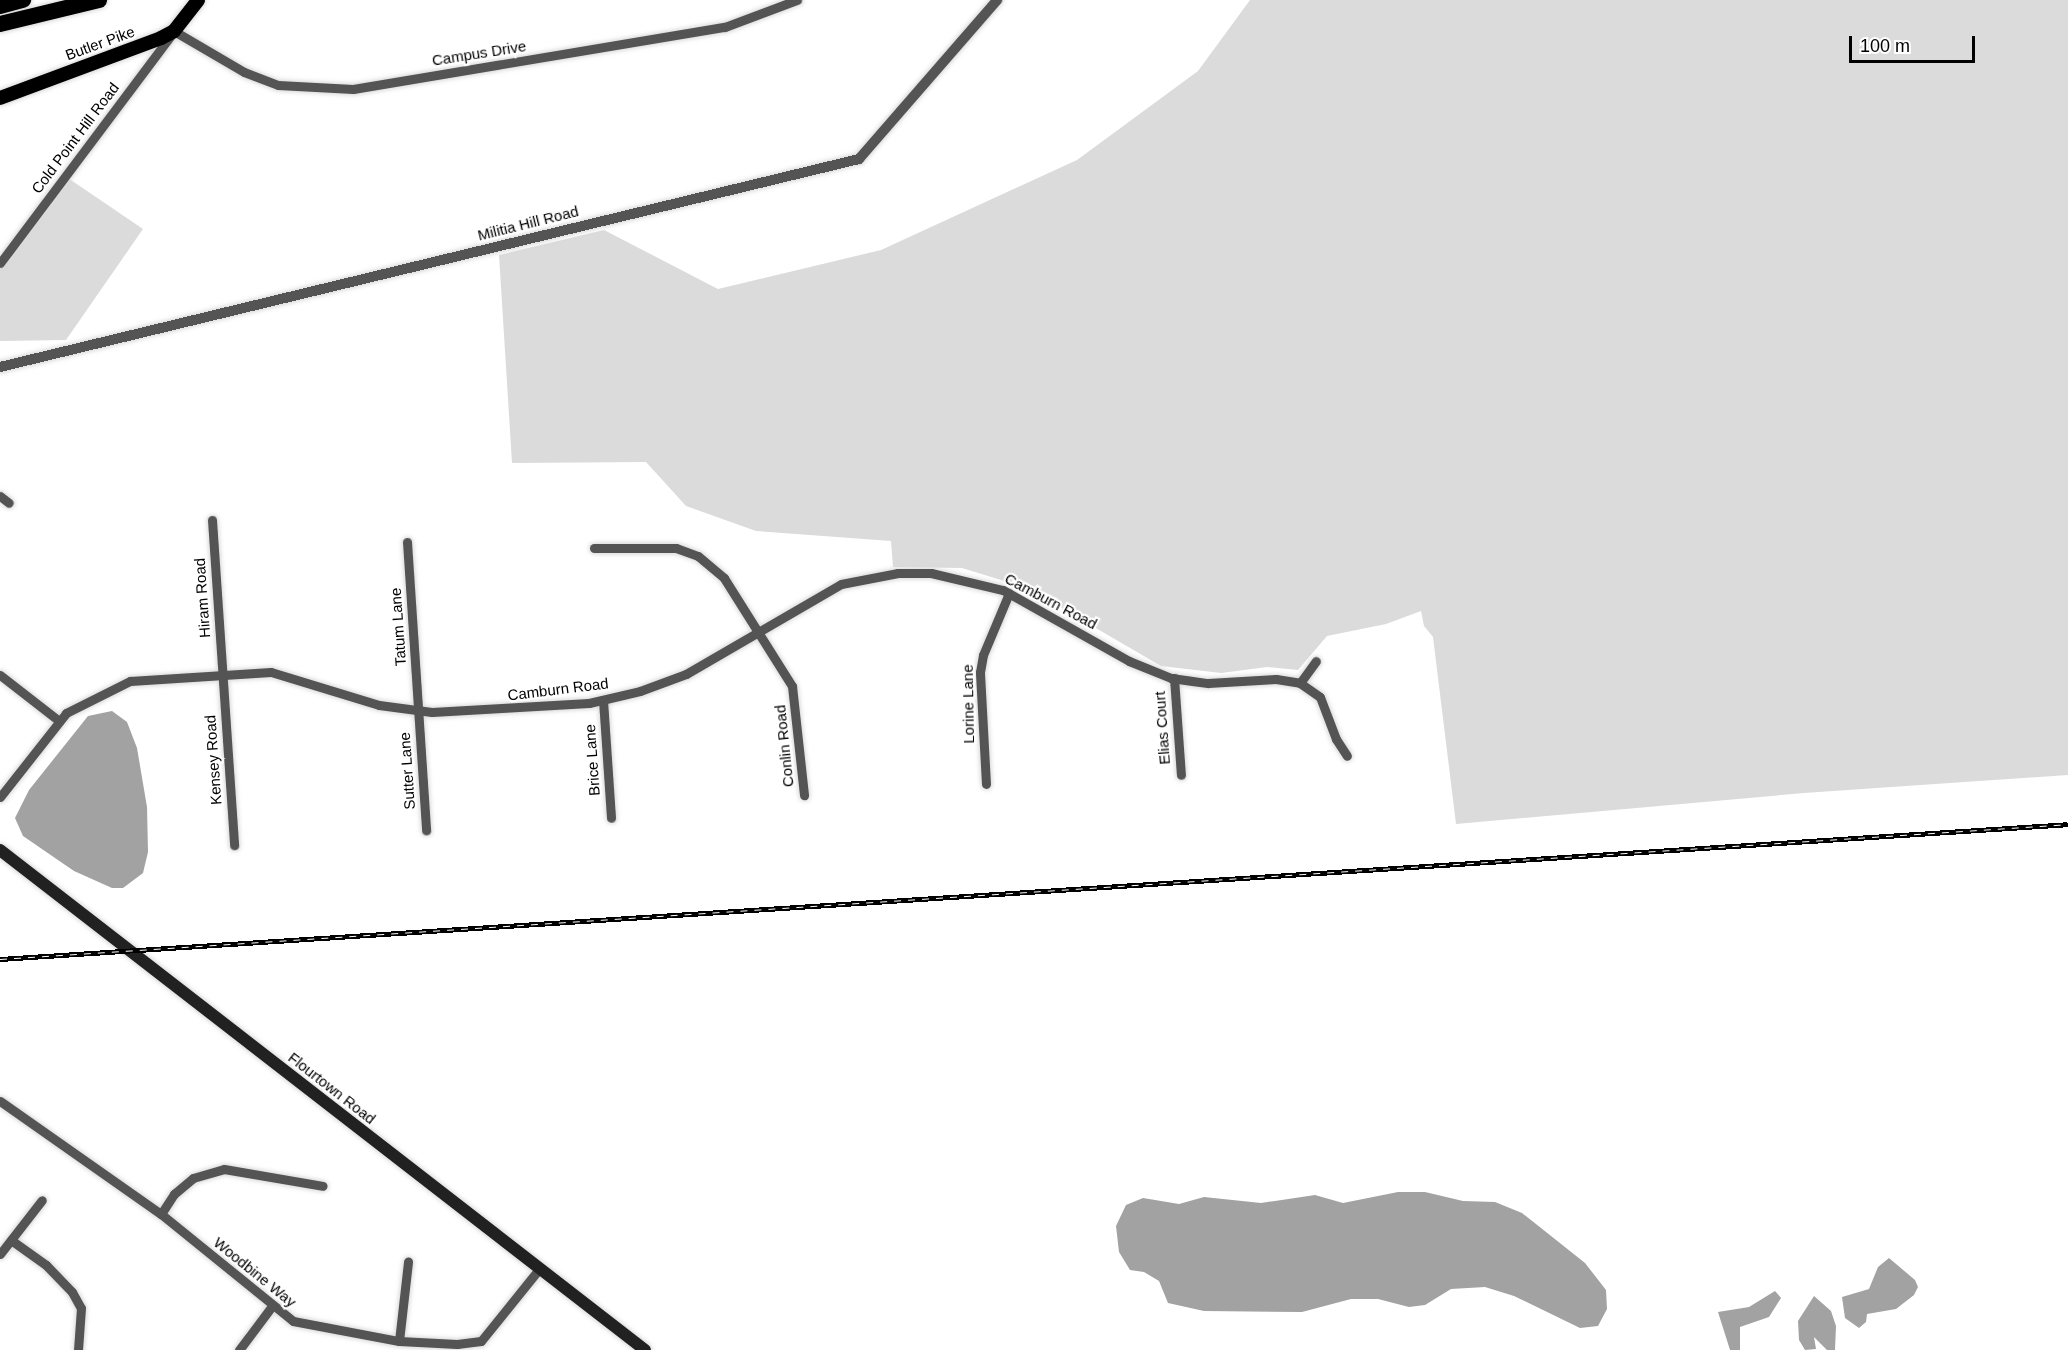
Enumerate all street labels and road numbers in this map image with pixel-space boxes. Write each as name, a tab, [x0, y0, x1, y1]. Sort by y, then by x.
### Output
street label: Butler Pike	[63, 22, 137, 64]
street label: Campus Drive	[431, 37, 527, 69]
street label: Cold Point Hill Road	[27, 79, 123, 197]
street label: Militia Hill Road	[476, 202, 580, 244]
street label: Hiram Road	[190, 557, 214, 639]
street label: Camburn Road	[1002, 569, 1100, 633]
street label: Tatum Lane	[386, 587, 410, 667]
street label: Lorine Lane	[958, 664, 978, 744]
street label: Camburn Road	[506, 674, 610, 704]
street label: Elias Court	[1150, 691, 1174, 765]
street label: Conlin Road	[771, 704, 797, 788]
street label: Kensey Road	[201, 714, 225, 806]
street label: Brice Lane	[581, 724, 603, 796]
street label: Sutter Lane	[395, 732, 419, 810]
street label: Flourtown Road	[285, 1048, 379, 1128]
street label: Woodbine Way	[210, 1233, 300, 1311]

